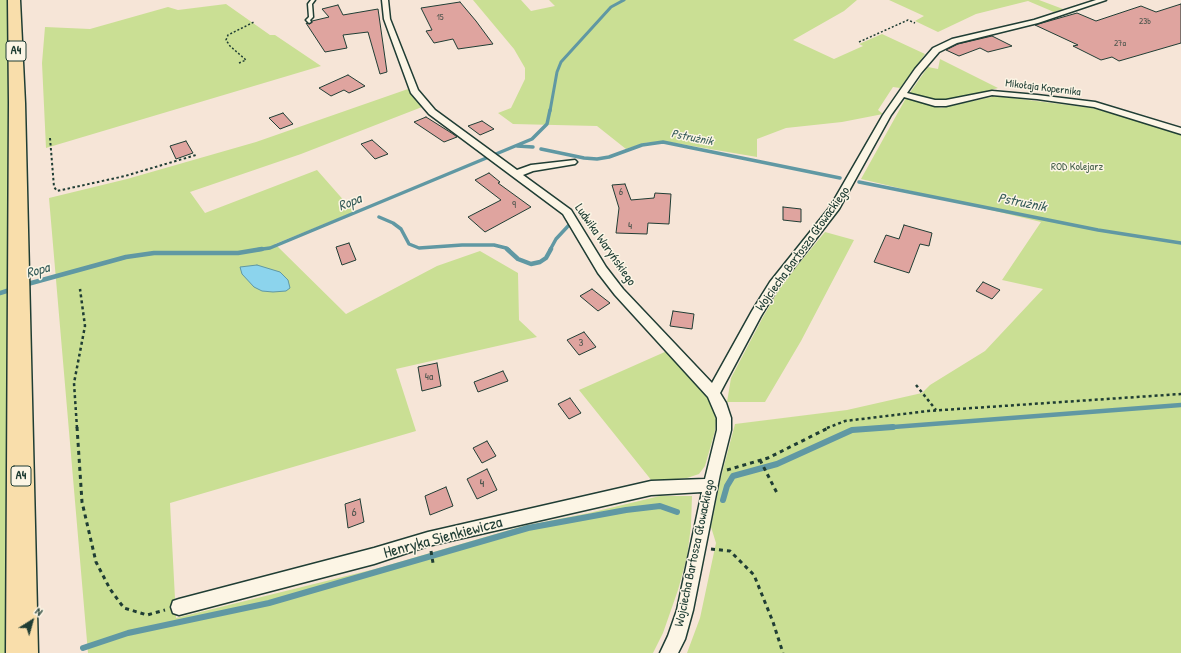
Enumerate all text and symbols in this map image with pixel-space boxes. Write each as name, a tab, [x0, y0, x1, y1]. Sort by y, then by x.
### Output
house number: 15	[436, 13, 444, 23]
house number: 23b	[1139, 17, 1151, 27]
house number: 27a	[1114, 39, 1126, 49]
road number: A4	[6, 41, 26, 61]
street label: Mikołaja Kopernika	[1005, 77, 1081, 99]
water label: Pstrużnik	[670, 127, 714, 149]
park label: ROD Kolejarz	[1051, 160, 1103, 174]
street label: Wojciecha Bartosza Głowackiego	[753, 184, 853, 314]
house number: 6	[619, 185, 623, 199]
water label: Pstrużnik	[996, 190, 1048, 216]
water label: Ropa	[336, 191, 364, 215]
house number: 9	[512, 198, 516, 212]
street label: Ludwika Waryńskiego	[571, 201, 639, 289]
house number: 4	[628, 219, 632, 233]
water label: Ropa	[24, 260, 52, 282]
house number: 3	[579, 336, 583, 350]
house number: 4a	[425, 370, 433, 384]
road number: A4	[11, 466, 31, 486]
house number: 4	[480, 476, 484, 492]
street label: Wojciecha Bartosza Głowackiego	[672, 478, 718, 628]
house number: 6	[351, 505, 357, 521]
street label: Henryka Sienkiewicza	[382, 513, 504, 563]
north arrow	[12, 601, 52, 641]
text: N	[33, 604, 46, 619]

